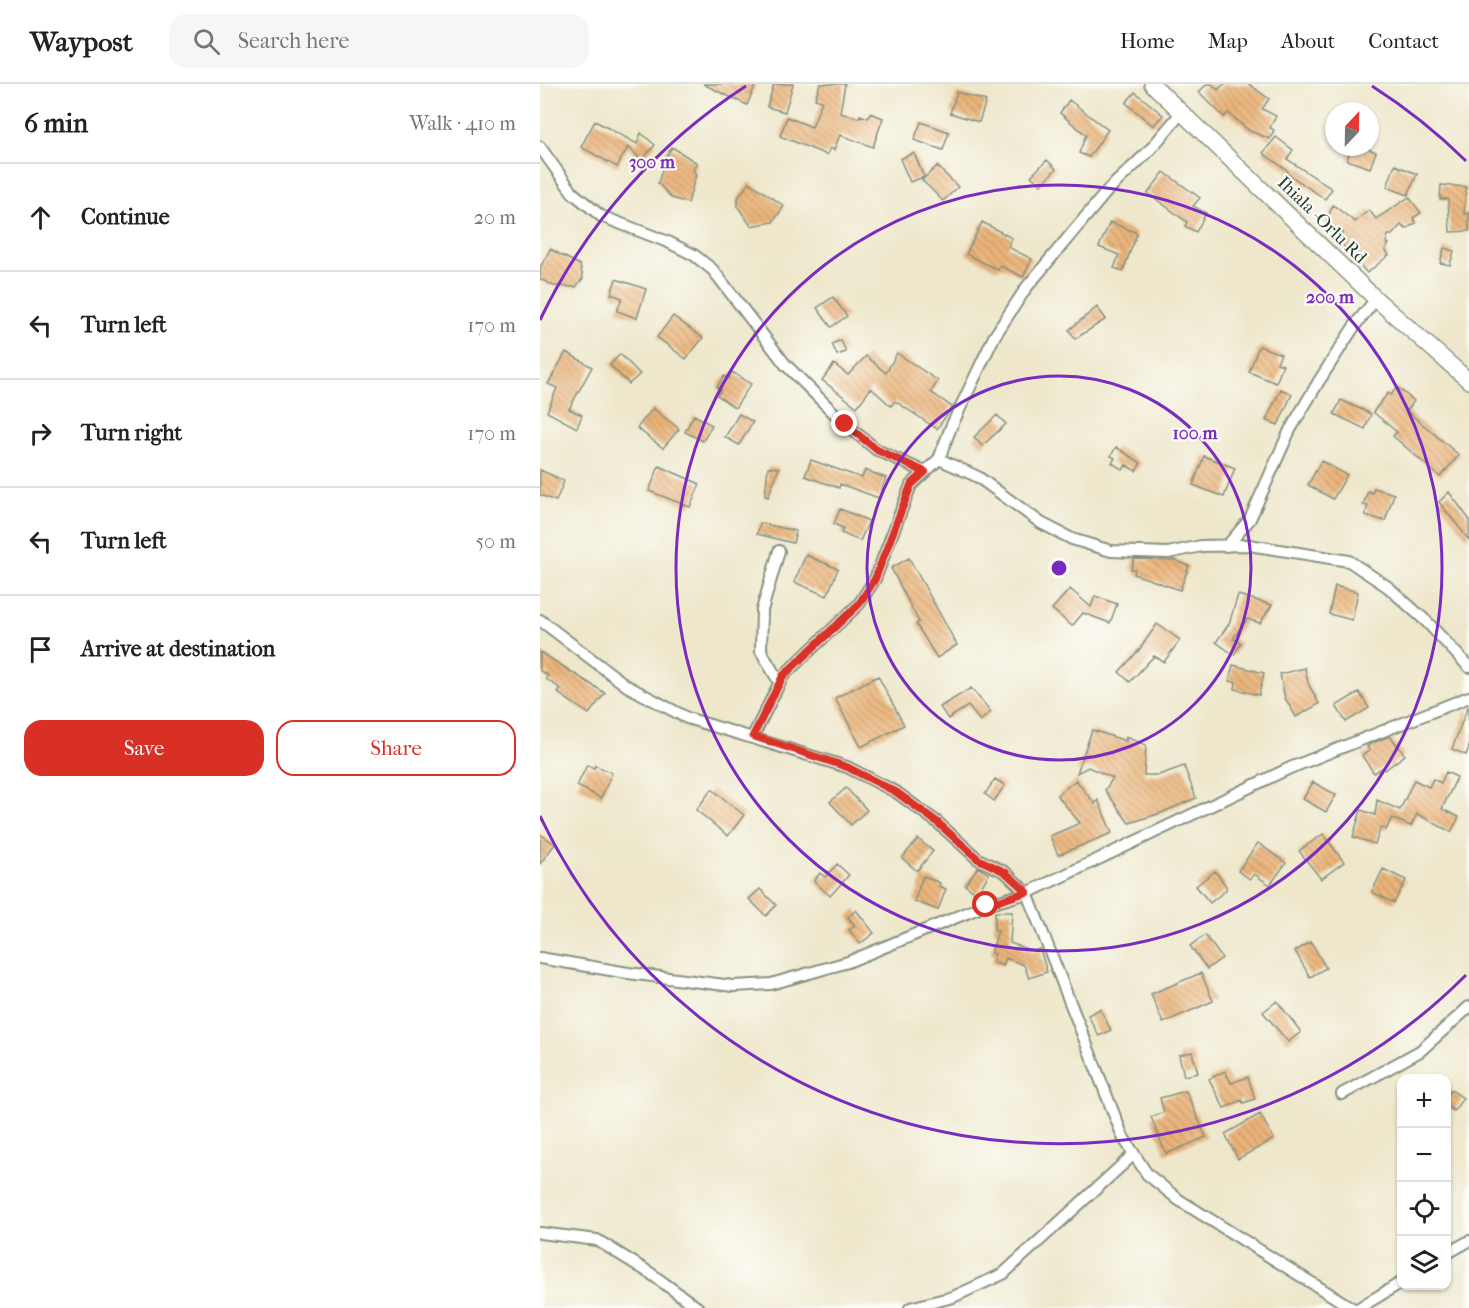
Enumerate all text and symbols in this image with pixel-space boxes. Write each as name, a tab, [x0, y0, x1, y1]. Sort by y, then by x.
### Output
search box	[169, 14, 589, 68]
text: Waypost	[30, 25, 133, 58]
icon: search	[190, 25, 223, 58]
text: Search here	[238, 28, 349, 54]
text: Home	[1120, 29, 1175, 53]
text: Map	[1208, 29, 1248, 53]
text: About	[1281, 29, 1335, 53]
text: Contact	[1368, 29, 1439, 53]
north arrow	[1325, 102, 1379, 156]
text: 6 min	[24, 108, 88, 139]
text: Walk · 410 m	[409, 112, 516, 135]
text: 300 m	[629, 152, 676, 173]
street label: Ihiala -Orlu Rd	[1273, 172, 1371, 268]
icon: ahead	[24, 201, 57, 234]
text: Continue	[81, 204, 170, 230]
text: 20 m	[474, 206, 516, 229]
text: 200 m	[1306, 287, 1355, 308]
icon: left	[24, 309, 57, 342]
text: Turn left	[81, 312, 167, 338]
text: 170 m	[467, 314, 516, 337]
route end	[831, 410, 857, 436]
icon: right	[24, 417, 57, 450]
text: Turn right	[81, 420, 182, 446]
text: 170 m	[467, 422, 516, 445]
text: 100 m	[1172, 423, 1219, 444]
icon: left	[24, 525, 57, 558]
text: Turn left	[81, 528, 167, 554]
text: 50 m	[475, 530, 516, 553]
centre of rings	[1049, 558, 1069, 578]
icon: arrive	[24, 633, 57, 666]
text: Arrive at destination	[81, 636, 275, 662]
button: Save	[24, 720, 264, 776]
button: Share	[276, 720, 516, 776]
route start	[972, 891, 998, 917]
map controls	[1397, 1074, 1451, 1290]
button: +	[1397, 1074, 1451, 1128]
button: −	[1397, 1128, 1451, 1182]
button: locate	[1397, 1182, 1451, 1236]
button: layers	[1397, 1236, 1451, 1290]

